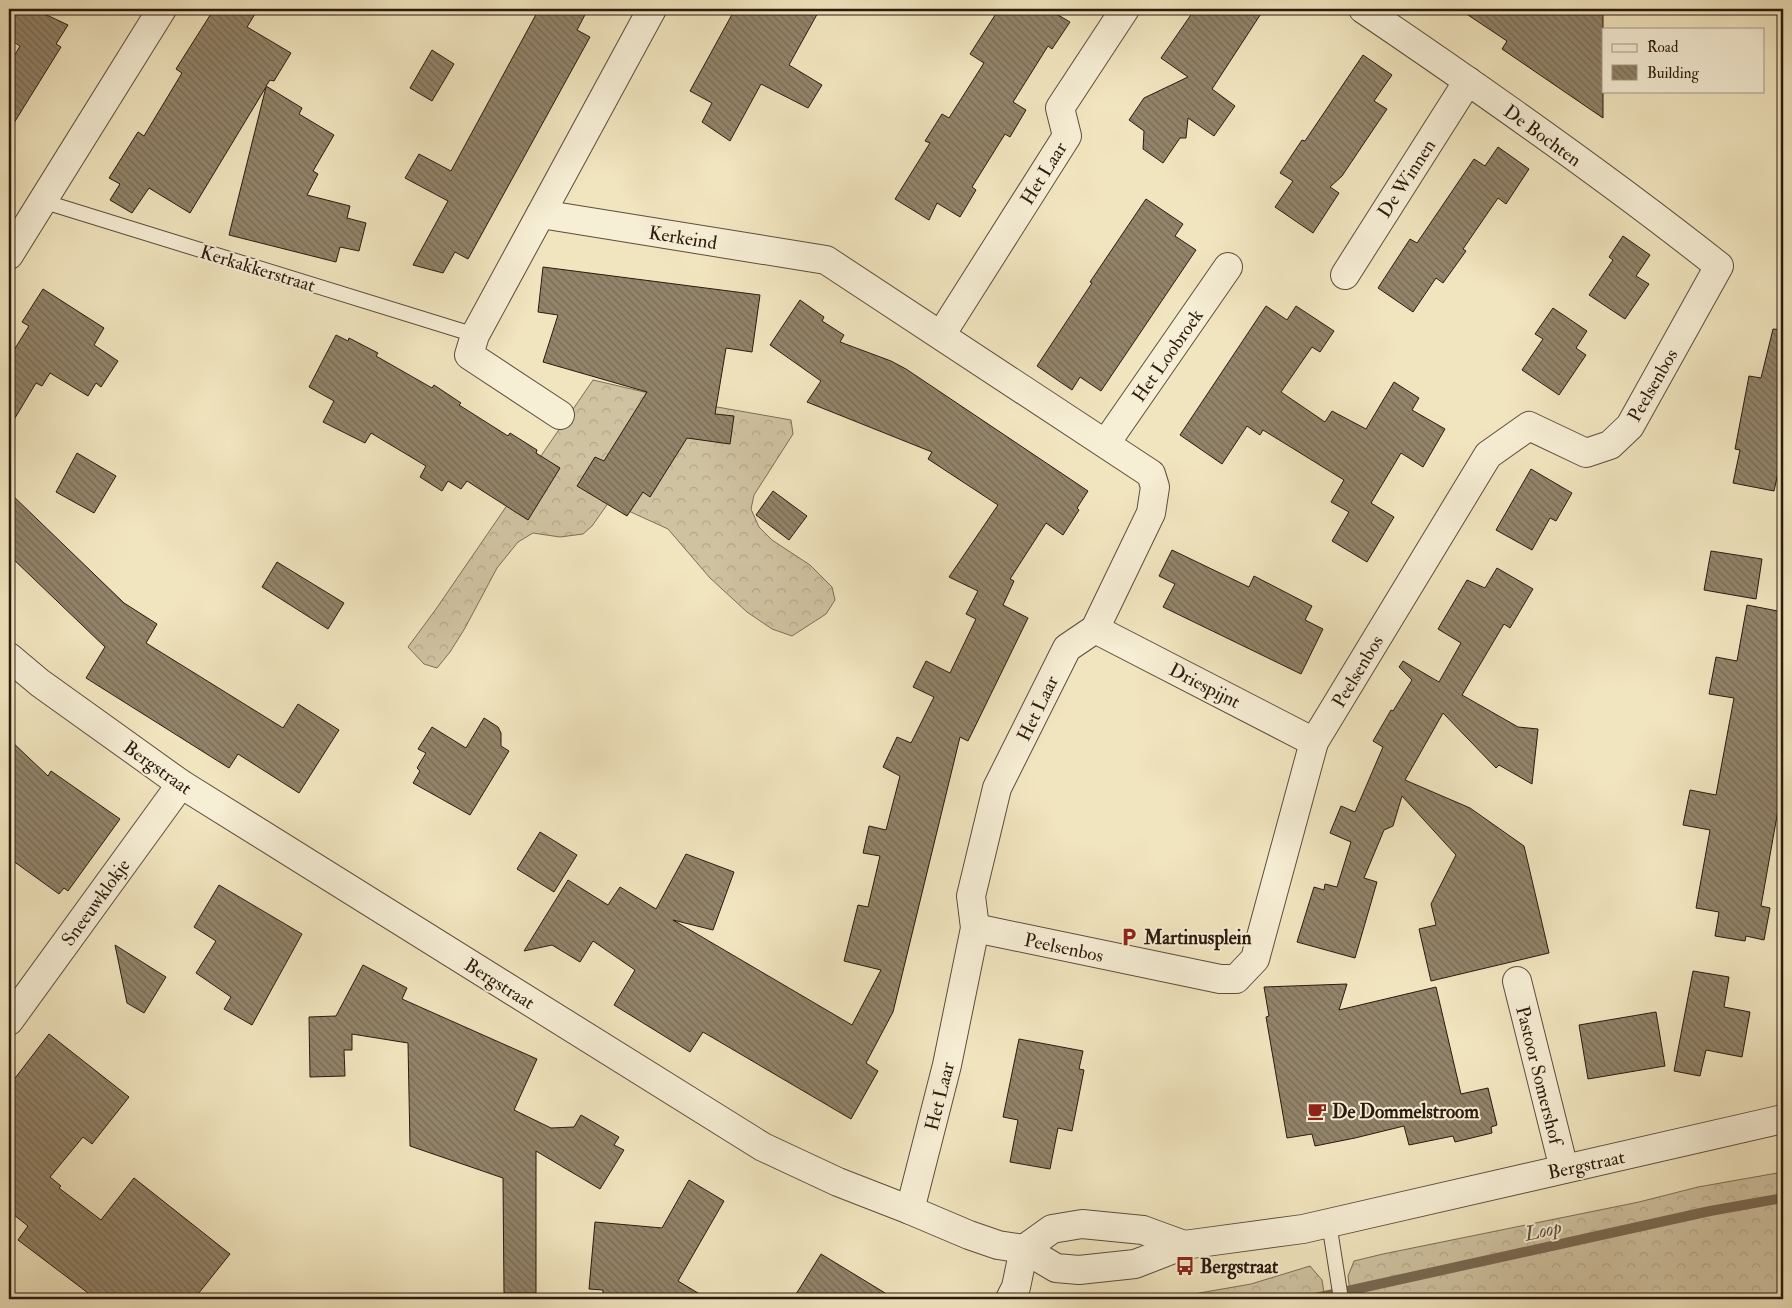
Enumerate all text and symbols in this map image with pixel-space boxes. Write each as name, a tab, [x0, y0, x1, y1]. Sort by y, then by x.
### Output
legend	[1602, 28, 1764, 92]
text: Road	[1647, 38, 1679, 57]
text: Building	[1647, 64, 1699, 83]
street label: De Bochten	[1499, 100, 1586, 172]
street label: De Winnen	[1372, 134, 1441, 222]
street label: Het Laar	[1015, 138, 1073, 210]
street label: Kerkeind	[647, 221, 719, 255]
street label: Kerkakkerstraat	[197, 240, 318, 298]
street label: Het Loobroek	[1127, 304, 1209, 407]
street label: Peelsenbos	[1622, 345, 1683, 426]
street label: Peelsenbos	[1327, 631, 1389, 712]
street label: Driespijnt	[1164, 658, 1244, 715]
street label: Het Laar	[1012, 672, 1064, 745]
street label: Bergstraat	[118, 736, 196, 800]
street label: Sneeuwklokje	[56, 854, 136, 951]
parking icon: Martinusplein	[1118, 926, 1140, 948]
place label: Martinusplein	[1143, 926, 1252, 951]
street label: Peelsenbos	[1022, 928, 1106, 968]
street label: Bergstraat	[460, 953, 539, 1015]
street label: Pastoor Somershof	[1510, 1004, 1568, 1150]
street label: Het Laar	[920, 1059, 960, 1133]
cafe icon: De Dommelstroom	[1306, 1100, 1328, 1122]
place label: De Dommelstroom	[1332, 1100, 1479, 1124]
street label: Bergstraat	[1545, 1145, 1627, 1185]
water label: Loop	[1521, 1214, 1564, 1247]
bus stop icon: Bergstraat	[1174, 1255, 1196, 1277]
place label: Bergstraat	[1200, 1255, 1279, 1280]

